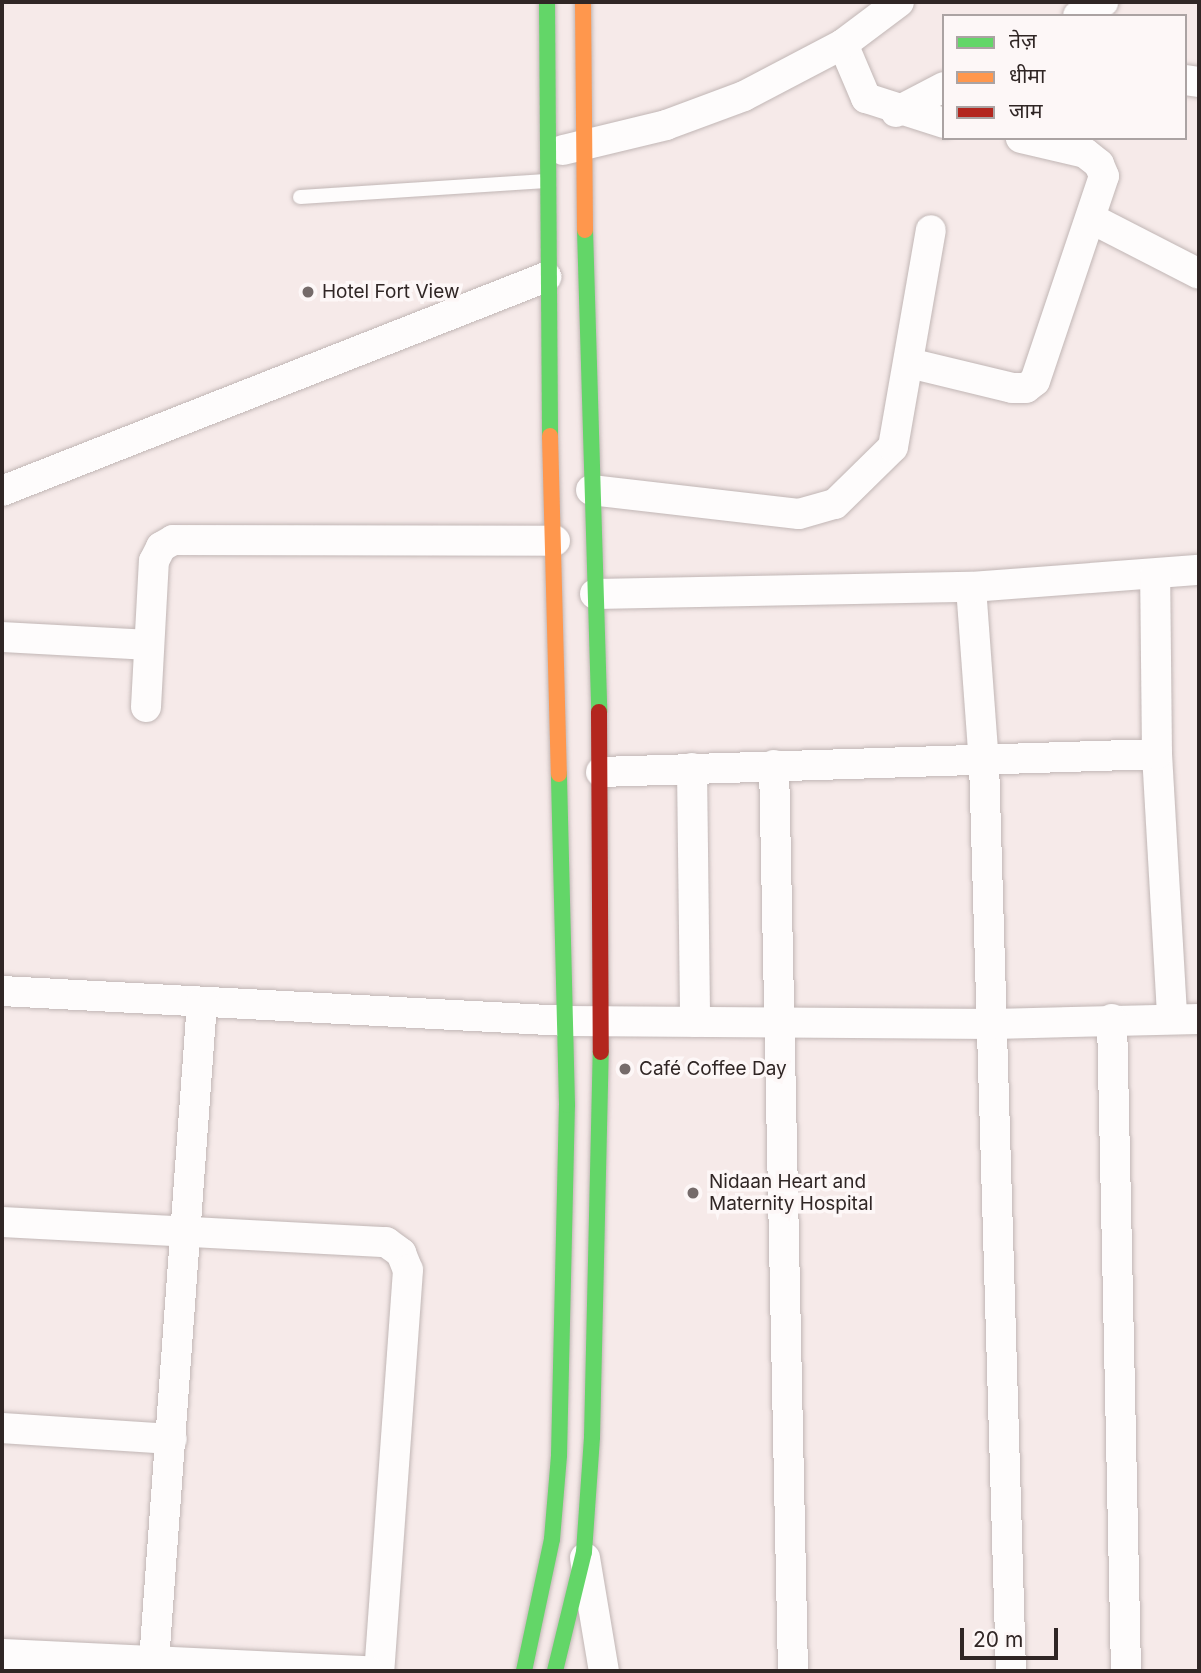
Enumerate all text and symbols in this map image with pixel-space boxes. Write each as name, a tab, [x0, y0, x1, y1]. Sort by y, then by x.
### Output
legend	[942, 14, 1187, 140]
text: तेज़	[1009, 28, 1037, 53]
text: धीमा	[1009, 63, 1045, 88]
text: जाम	[1009, 98, 1043, 123]
place label: Hotel Fort View	[322, 281, 459, 303]
marker: Hotel Fort View	[300, 284, 316, 300]
place label: Café Coffee Day	[639, 1058, 787, 1080]
marker: Café Coffee Day	[617, 1061, 633, 1077]
place label: Nidaan Heart and Maternity Hospital	[709, 1171, 873, 1215]
marker: Nidaan Heart and Maternity Hospital	[683, 1183, 703, 1203]
scale bar	[963, 1614, 1061, 1658]
text: 20 m	[973, 1627, 1023, 1652]

